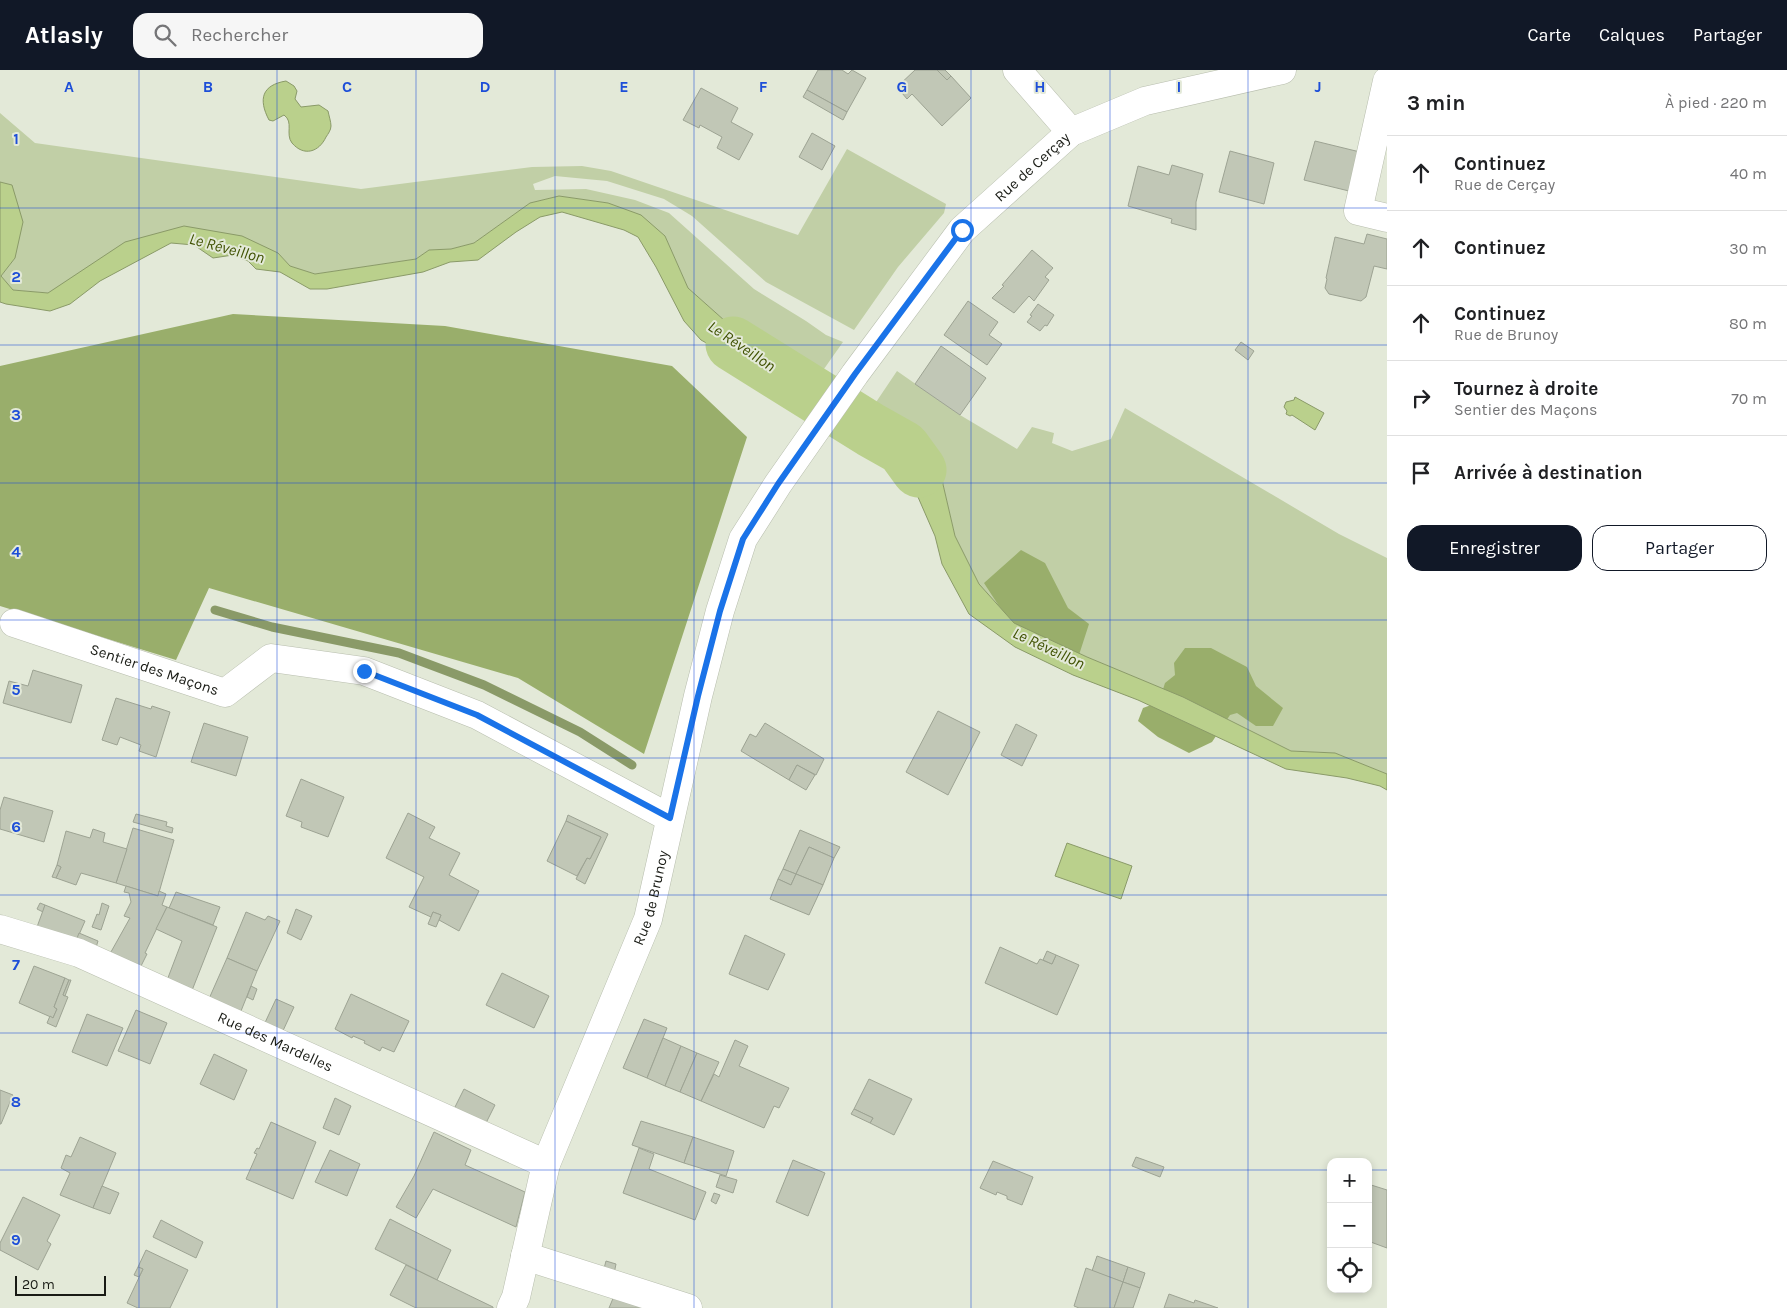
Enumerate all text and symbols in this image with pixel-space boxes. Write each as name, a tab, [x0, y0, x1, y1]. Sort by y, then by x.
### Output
search box	[133, 13, 483, 58]
text: Atlasly	[25, 21, 103, 49]
icon: search	[151, 21, 179, 49]
text: Rechercher	[191, 24, 288, 46]
text: Carte	[1527, 24, 1571, 46]
text: Calques	[1599, 24, 1665, 46]
text: Partager	[1693, 24, 1762, 46]
text: A	[64, 77, 74, 96]
text: B	[203, 77, 213, 96]
text: C	[342, 77, 352, 96]
text: D	[480, 77, 491, 96]
text: E	[619, 77, 629, 96]
text: F	[759, 77, 768, 96]
text: G	[897, 77, 907, 96]
text: H	[1034, 77, 1046, 96]
text: I	[1177, 77, 1181, 96]
text: J	[1314, 77, 1322, 96]
text: 3 min	[1407, 91, 1465, 115]
text: À pied · 220 m	[1665, 93, 1767, 112]
street label: Rue de Cerçay	[991, 128, 1074, 205]
text: 1	[13, 129, 19, 148]
text: Continuez	[1454, 153, 1546, 175]
icon: ahead	[1407, 159, 1435, 187]
text: 40 m	[1730, 164, 1767, 183]
text: Rue de Cerçay	[1454, 175, 1555, 194]
route start	[951, 219, 974, 242]
water label: Le Réveillon	[187, 229, 267, 267]
icon: ahead	[1407, 234, 1435, 262]
text: Continuez	[1454, 237, 1546, 259]
text: 30 m	[1729, 239, 1767, 258]
text: 2	[11, 267, 21, 286]
text: Continuez	[1454, 303, 1546, 325]
icon: ahead	[1407, 309, 1435, 337]
text: 80 m	[1729, 314, 1767, 333]
water label: Le Réveillon	[705, 316, 779, 376]
text: Rue de Brunoy	[1454, 325, 1558, 344]
text: Tournez à droite	[1454, 378, 1598, 400]
icon: right	[1407, 384, 1435, 412]
text: 70 m	[1731, 389, 1767, 408]
text: Sentier des Maçons	[1454, 400, 1597, 419]
text: 3	[11, 405, 21, 424]
icon: arrive	[1407, 459, 1435, 487]
text: Arrivée à destination	[1454, 462, 1643, 484]
button: Enregistrer	[1407, 525, 1582, 571]
button: Partager	[1592, 525, 1767, 571]
text: 4	[11, 542, 21, 561]
water label: Le Réveillon	[1010, 623, 1088, 673]
street label: Sentier des Maçons	[88, 640, 221, 699]
route end	[353, 660, 376, 683]
text: 5	[11, 680, 21, 699]
text: 6	[11, 817, 21, 836]
street label: Rue de Brunoy	[629, 849, 672, 948]
text: 7	[12, 955, 20, 974]
street label: Rue des Mardelles	[215, 1008, 336, 1076]
text: 8	[11, 1092, 21, 1111]
map controls	[1327, 1158, 1372, 1293]
button: +	[1327, 1158, 1372, 1203]
button: −	[1327, 1203, 1372, 1248]
text: 9	[11, 1230, 21, 1249]
button: locate	[1327, 1248, 1372, 1293]
scale bar	[15, 1273, 106, 1296]
text: 20 m	[22, 1276, 55, 1293]

